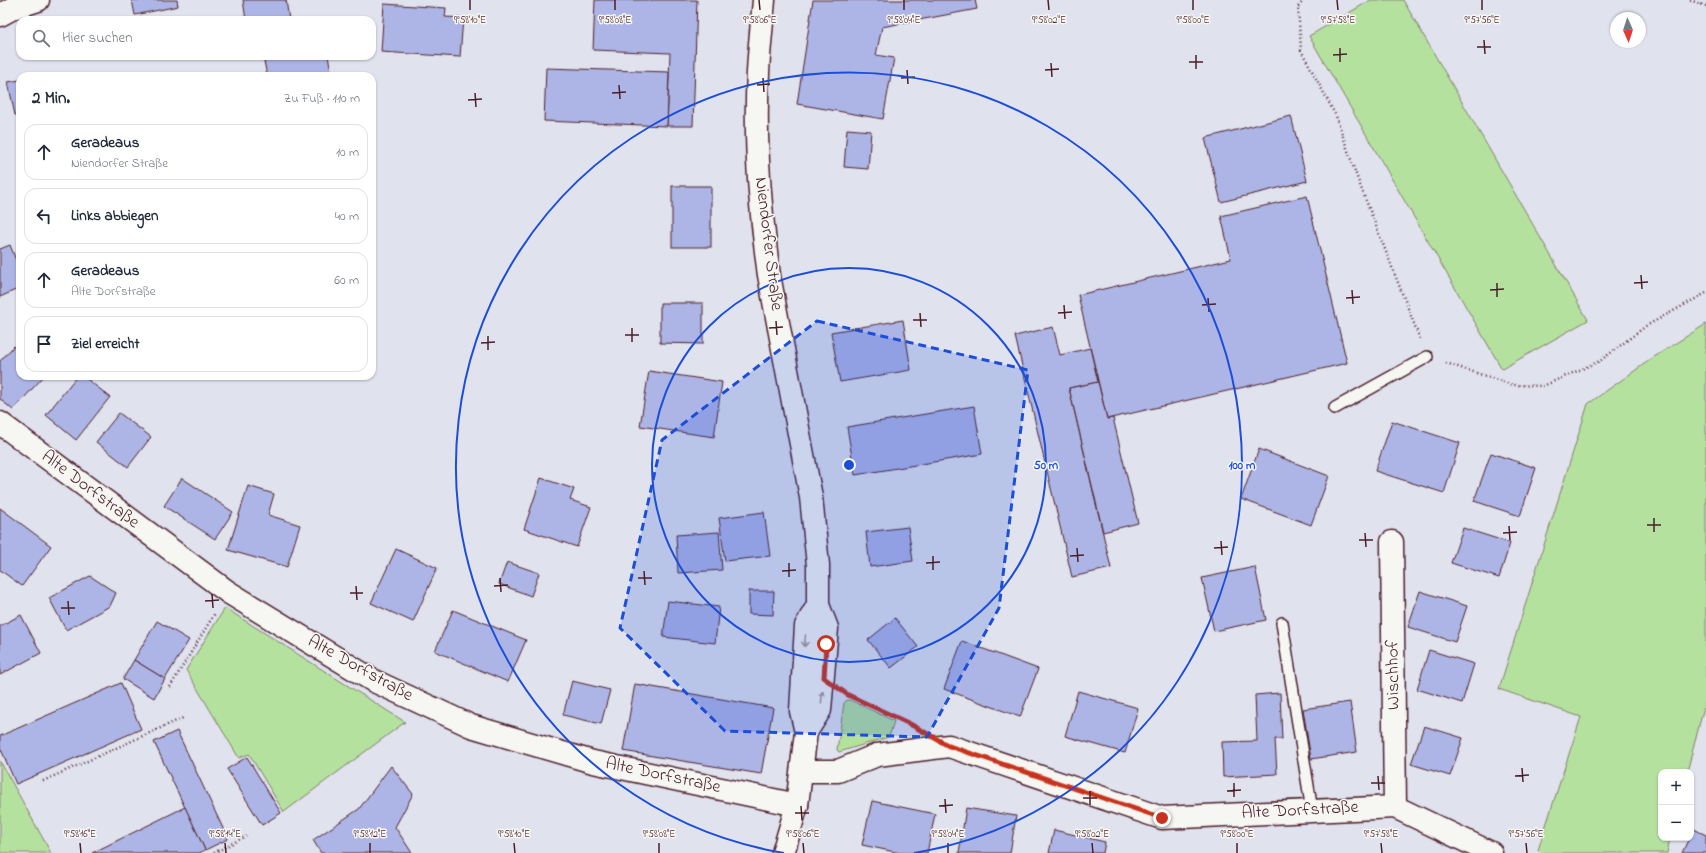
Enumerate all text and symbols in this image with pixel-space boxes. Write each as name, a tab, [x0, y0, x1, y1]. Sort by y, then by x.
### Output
north arrow	[1610, 12, 1646, 48]
text: 9°58'10"E	[454, 13, 486, 28]
text: 9°58'08"E	[599, 13, 631, 28]
text: 9°58'06"E	[743, 13, 777, 28]
text: 9°58'04"E	[887, 13, 921, 28]
text: 9°58'02"E	[1032, 13, 1066, 28]
text: 9°58'00"E	[1176, 13, 1210, 28]
text: 9°57'58"E	[1321, 13, 1355, 28]
text: 9°57'56"E	[1464, 13, 1500, 28]
search box	[16, 16, 376, 60]
icon: search	[30, 27, 52, 49]
text: Hier suchen	[62, 27, 133, 49]
text: 2 Min.	[32, 86, 70, 111]
text: Zu Fuß · 110 m	[284, 89, 360, 108]
text: Geradeaus	[71, 132, 139, 154]
icon: ahead	[33, 141, 55, 163]
text: 10 m	[336, 143, 359, 162]
text: Niendorfer Straße	[71, 154, 168, 173]
street label: Niendorfer Straße	[747, 176, 789, 313]
icon: left	[33, 205, 55, 227]
text: Links abbiegen	[71, 205, 158, 227]
text: 40 m	[335, 207, 359, 226]
text: Geradeaus	[71, 260, 139, 282]
icon: ahead	[33, 269, 55, 291]
text: 60 m	[334, 271, 359, 290]
text: Alte Dorfstraße	[71, 282, 156, 301]
icon: arrive	[33, 333, 55, 355]
text: Ziel erreicht	[71, 333, 139, 355]
street label: Alte Dorfstraße	[35, 444, 145, 536]
text: 50 m	[1034, 457, 1059, 475]
text: 100 m	[1229, 457, 1256, 475]
centre of rings	[842, 458, 856, 472]
street label: Alte Dorfstraße	[302, 629, 418, 709]
one-way arrow	[802, 634, 809, 647]
route start	[817, 635, 835, 653]
street label: Wischhof	[1380, 639, 1408, 710]
one-way arrow	[818, 691, 825, 704]
street label: Alte Dorfstraße	[603, 751, 724, 801]
map controls	[1658, 769, 1694, 841]
button: +	[1658, 769, 1694, 805]
street label: Alte Dorfstraße	[1241, 795, 1360, 827]
button: −	[1658, 805, 1694, 841]
route end	[1153, 809, 1171, 827]
text: 9°58'16"E	[64, 827, 96, 842]
text: 9°58'14"E	[209, 827, 241, 842]
text: 9°58'12"E	[354, 827, 386, 842]
text: 9°58'10"E	[498, 827, 530, 842]
text: 9°58'08"E	[643, 827, 675, 842]
text: 9°58'06"E	[786, 827, 820, 842]
text: 9°58'04"E	[931, 827, 965, 842]
text: 9°58'02"E	[1075, 827, 1109, 842]
text: 9°58'00"E	[1220, 827, 1254, 842]
text: 9°57'58"E	[1364, 827, 1398, 842]
text: 9°57'56"E	[1508, 827, 1544, 842]

